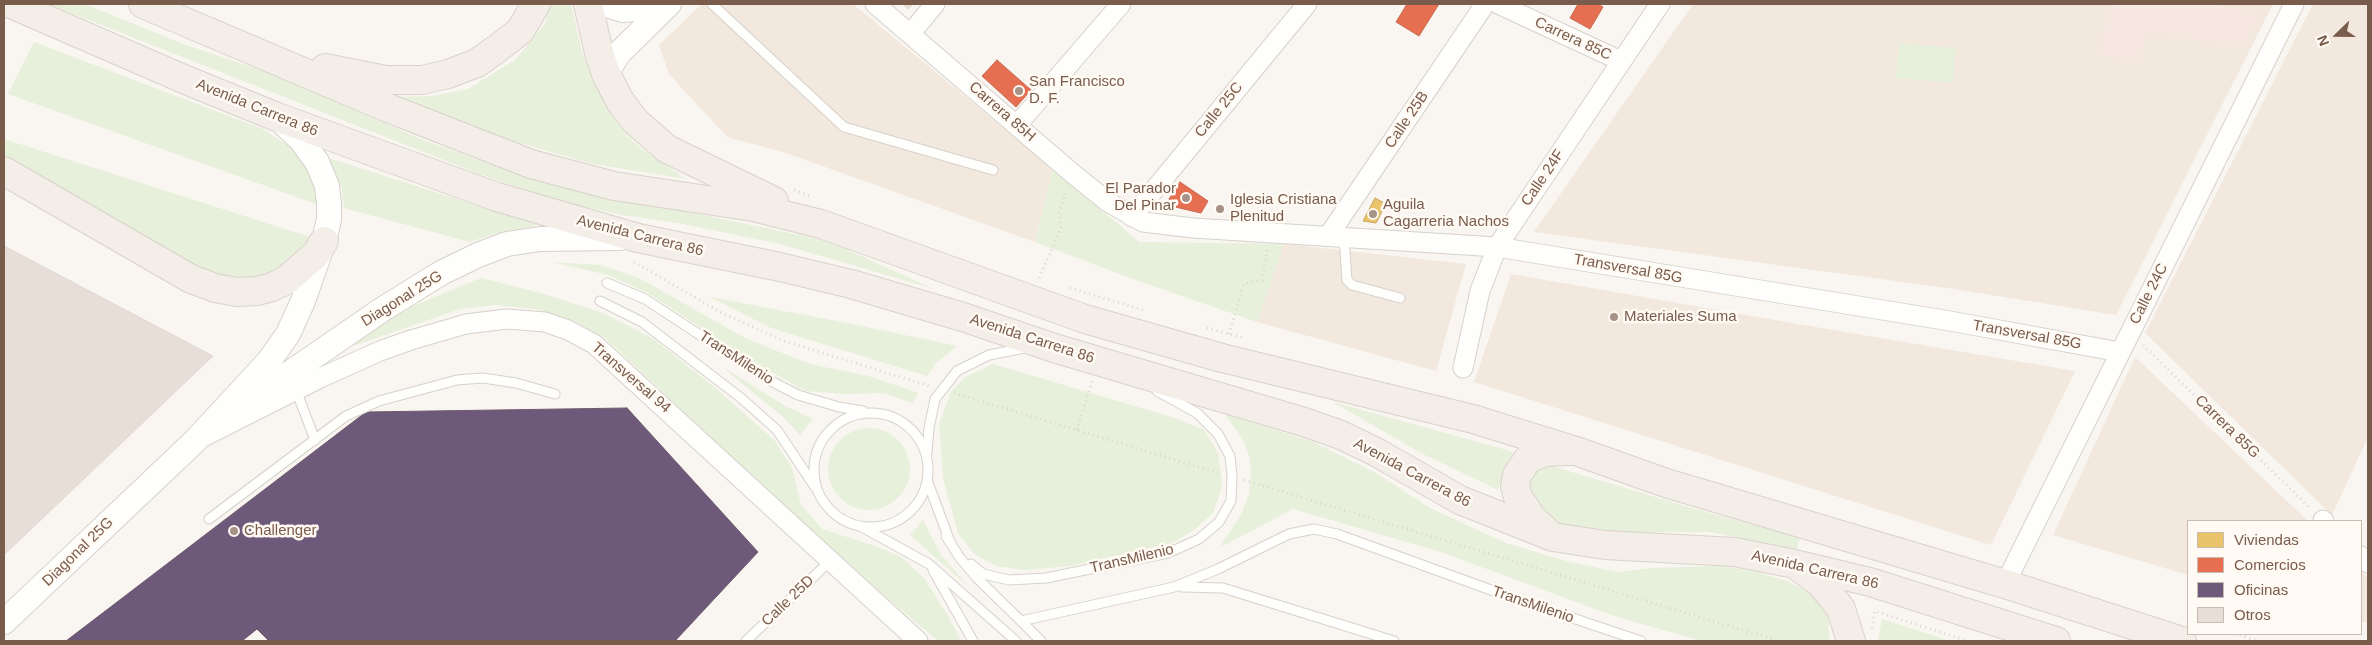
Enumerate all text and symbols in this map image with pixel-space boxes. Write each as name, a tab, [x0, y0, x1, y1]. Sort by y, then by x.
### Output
north arrow	[2312, 10, 2362, 60]
street label: Carrera 85C	[1532, 13, 1614, 65]
text: N	[2314, 33, 2332, 48]
place label: San Francisco D. F.	[1029, 73, 1125, 108]
street label: Avenida Carrera 86	[193, 75, 321, 141]
street label: Carrera 85H	[965, 78, 1039, 146]
street label: Calle 25C	[1191, 79, 1247, 141]
marker: San Francisco D. F.	[1013, 85, 1025, 97]
street label: Calle 25B	[1381, 88, 1433, 152]
street label: Calle 24F	[1518, 146, 1568, 210]
place label: El Parador Del Pinar	[1105, 180, 1176, 215]
place label: Iglesia Cristiana Plenitud	[1230, 191, 1337, 226]
marker: El Parador Del Pinar	[1180, 192, 1192, 204]
place label: Aguila Cagarreria Nachos	[1383, 196, 1509, 231]
marker: Iglesia Cristiana Plenitud	[1214, 203, 1226, 215]
marker: Aguila Cagarreria Nachos	[1367, 208, 1379, 220]
street label: Avenida Carrera 86	[575, 212, 705, 260]
street label: Transversal 85G	[1572, 251, 1684, 287]
street label: Calle 24C	[2126, 261, 2172, 327]
street label: Diagonal 25G	[358, 267, 446, 331]
place label: Materiales Suma	[1624, 308, 1737, 326]
street label: Avenida Carrera 86	[967, 310, 1097, 368]
marker: Materiales Suma	[1608, 311, 1620, 323]
street label: Transversal 85G	[1971, 317, 2083, 353]
street label: TransMilenio	[695, 327, 777, 389]
street label: Transversal 94	[588, 339, 674, 417]
street label: Carrera 85G	[2191, 392, 2263, 462]
street label: Avenida Carrera 86	[1350, 435, 1474, 511]
street label: Diagonal 25G	[39, 514, 117, 590]
legend	[2187, 520, 2362, 635]
place label: Challenger	[244, 522, 317, 540]
marker: Challenger	[228, 525, 240, 537]
text: Viviendas	[2234, 531, 2299, 548]
street label: TransMilenio	[1088, 541, 1176, 577]
street label: Avenida Carrera 86	[1750, 547, 1880, 593]
text: Comercios	[2234, 556, 2306, 573]
street label: Calle 25D	[758, 572, 818, 630]
text: Oficinas	[2234, 581, 2288, 598]
street label: TransMilenio	[1490, 583, 1576, 627]
text: Otros	[2234, 606, 2271, 623]

